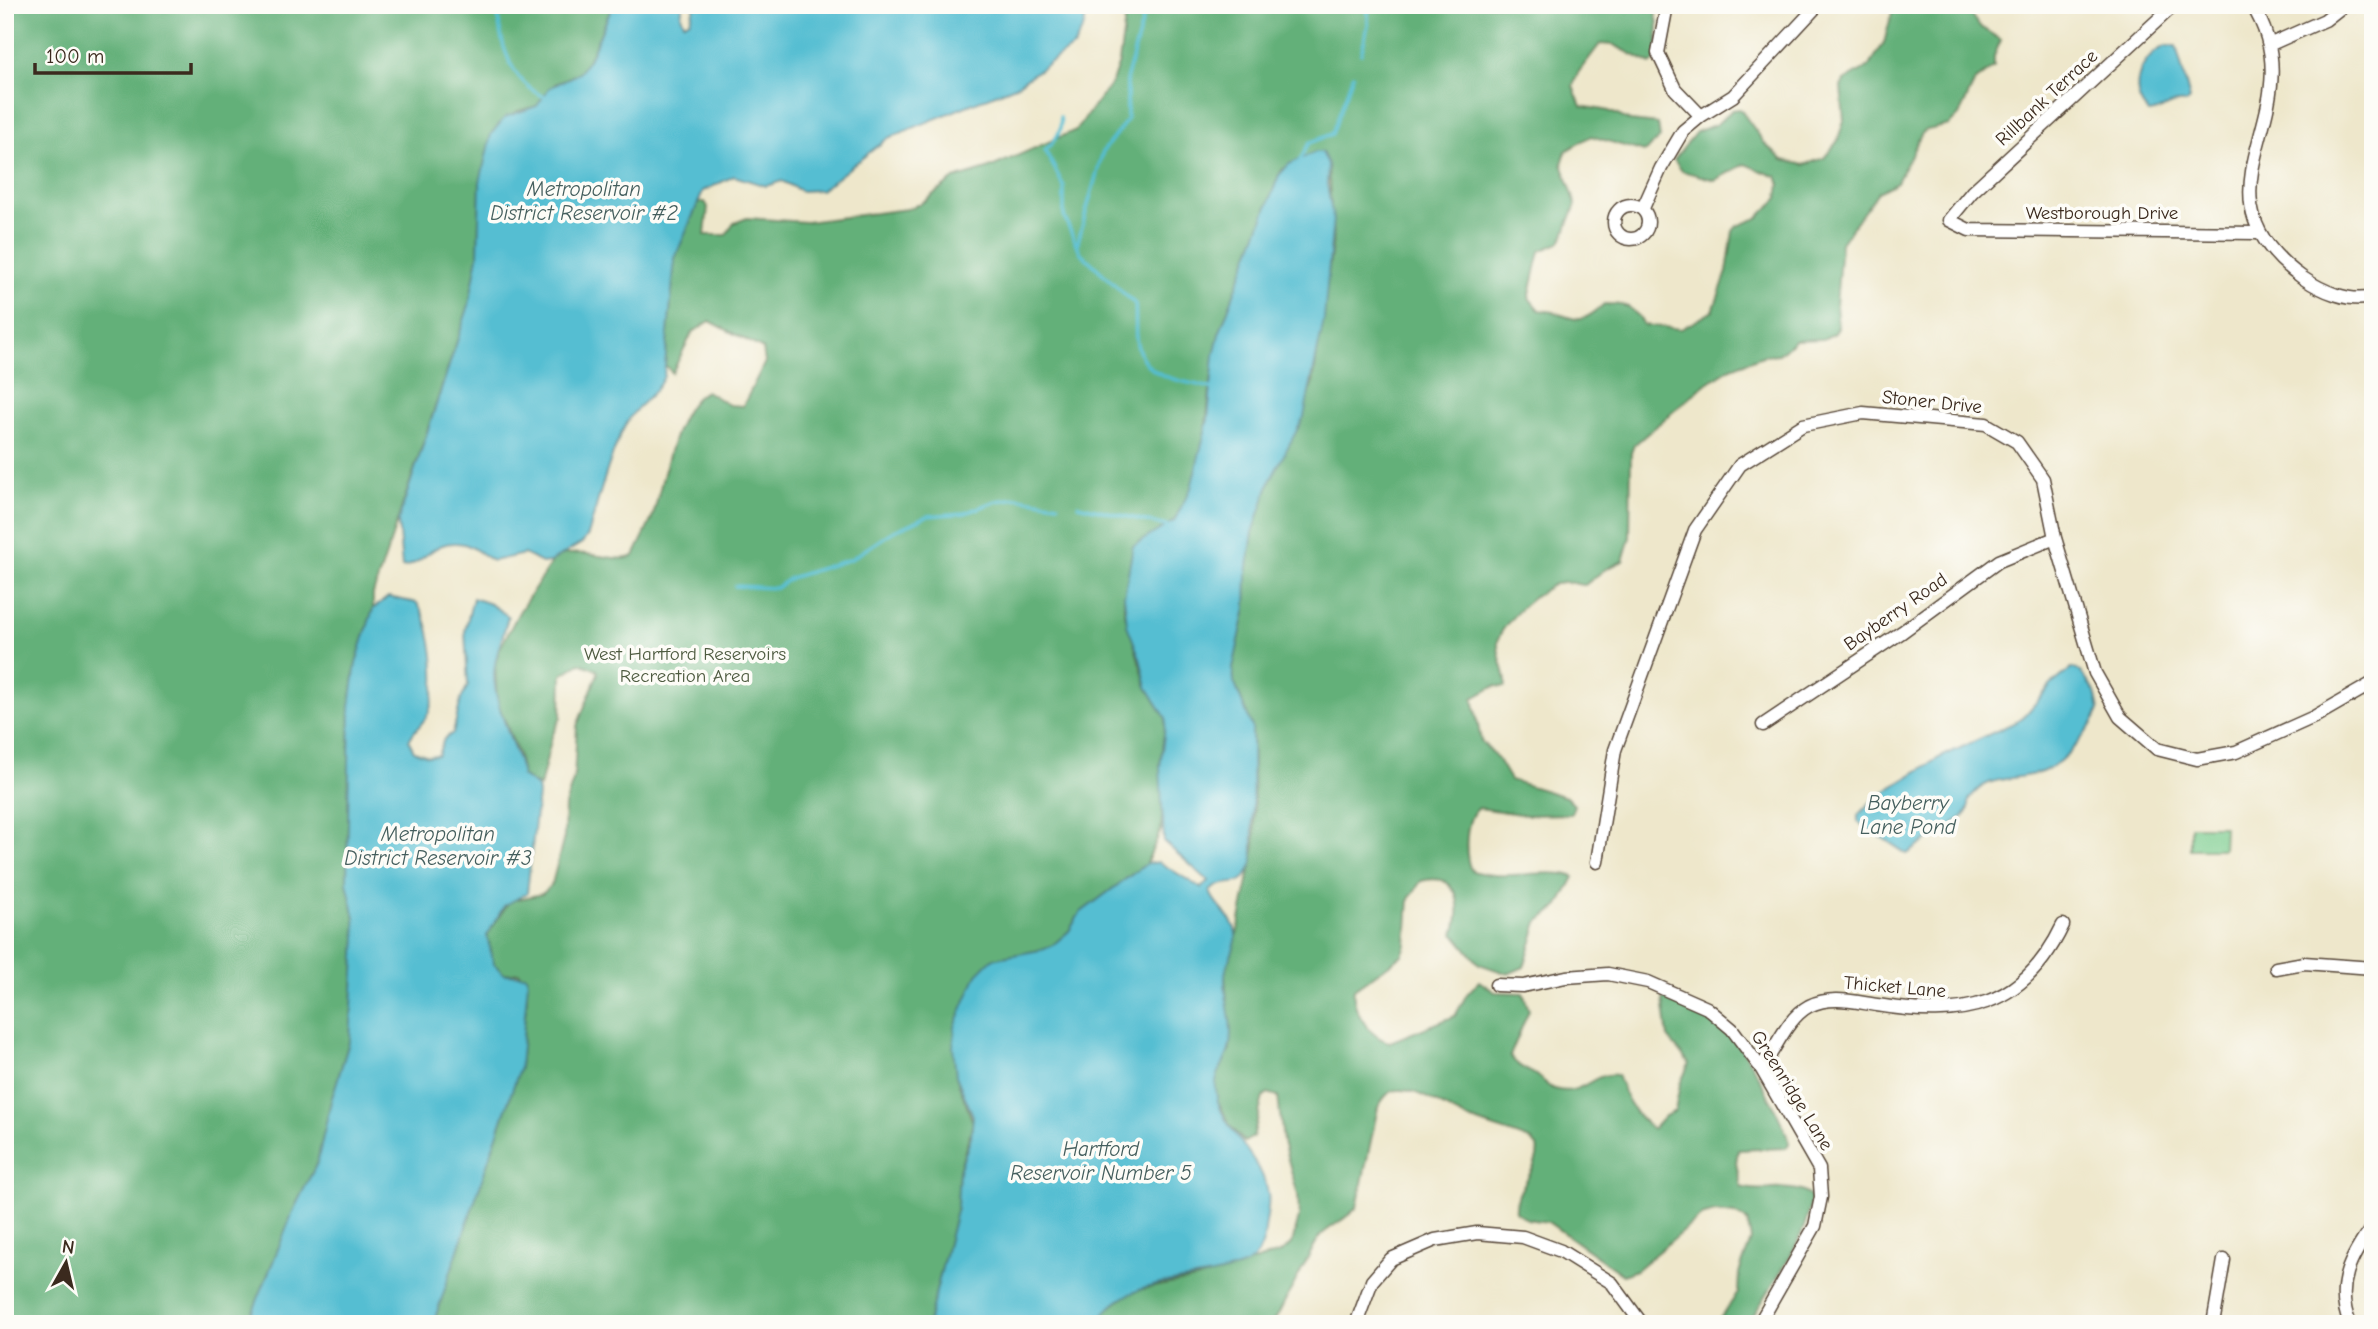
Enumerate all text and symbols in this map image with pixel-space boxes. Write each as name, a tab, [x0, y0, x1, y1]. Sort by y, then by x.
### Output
scale bar	[35, 32, 191, 76]
text: 100 m	[46, 44, 104, 68]
street label: Rillbank Terrace	[1991, 45, 2102, 150]
water label: Metropolitan District Reservoir #2	[490, 177, 678, 225]
street label: Westborough Drive	[2026, 202, 2178, 224]
street label: Stoner Drive	[1881, 386, 1983, 418]
street label: Bayberry Road	[1840, 568, 1951, 655]
park label: West Hartford Reservoirs Recreation Area	[584, 643, 786, 687]
water label: Bayberry Lane Pond	[1860, 791, 1957, 839]
water label: Metropolitan District Reservoir #3	[344, 822, 532, 870]
street label: Thicket Lane	[1843, 972, 1947, 1002]
street label: Greenridge Lane	[1746, 1027, 1838, 1155]
water label: Hartford Reservoir Number 5	[1010, 1137, 1192, 1185]
north arrow	[32, 1228, 102, 1298]
text: N	[61, 1235, 76, 1259]

